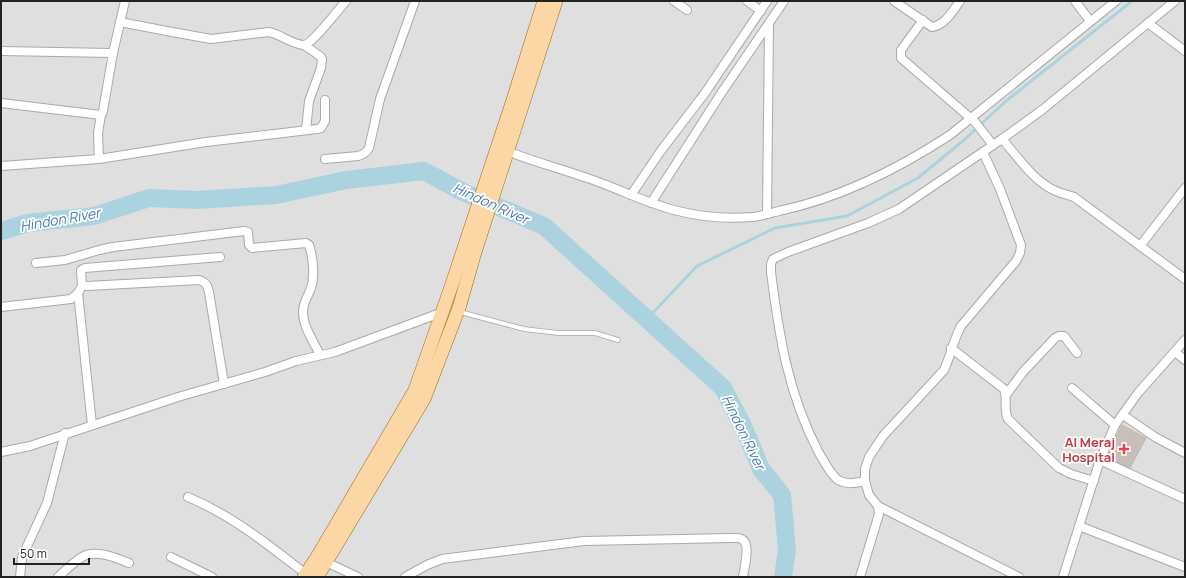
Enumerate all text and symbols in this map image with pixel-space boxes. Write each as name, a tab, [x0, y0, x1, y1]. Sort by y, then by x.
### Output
water label: Hindon River	[450, 178, 534, 229]
water label: Hindon River	[18, 202, 103, 235]
water label: Hindon River	[718, 391, 771, 474]
place label: Al Meraj Hospital	[1062, 433, 1115, 466]
marker: Al Meraj Hospital	[1118, 443, 1130, 455]
scale bar	[14, 540, 89, 566]
text: 50 m	[20, 545, 47, 562]

